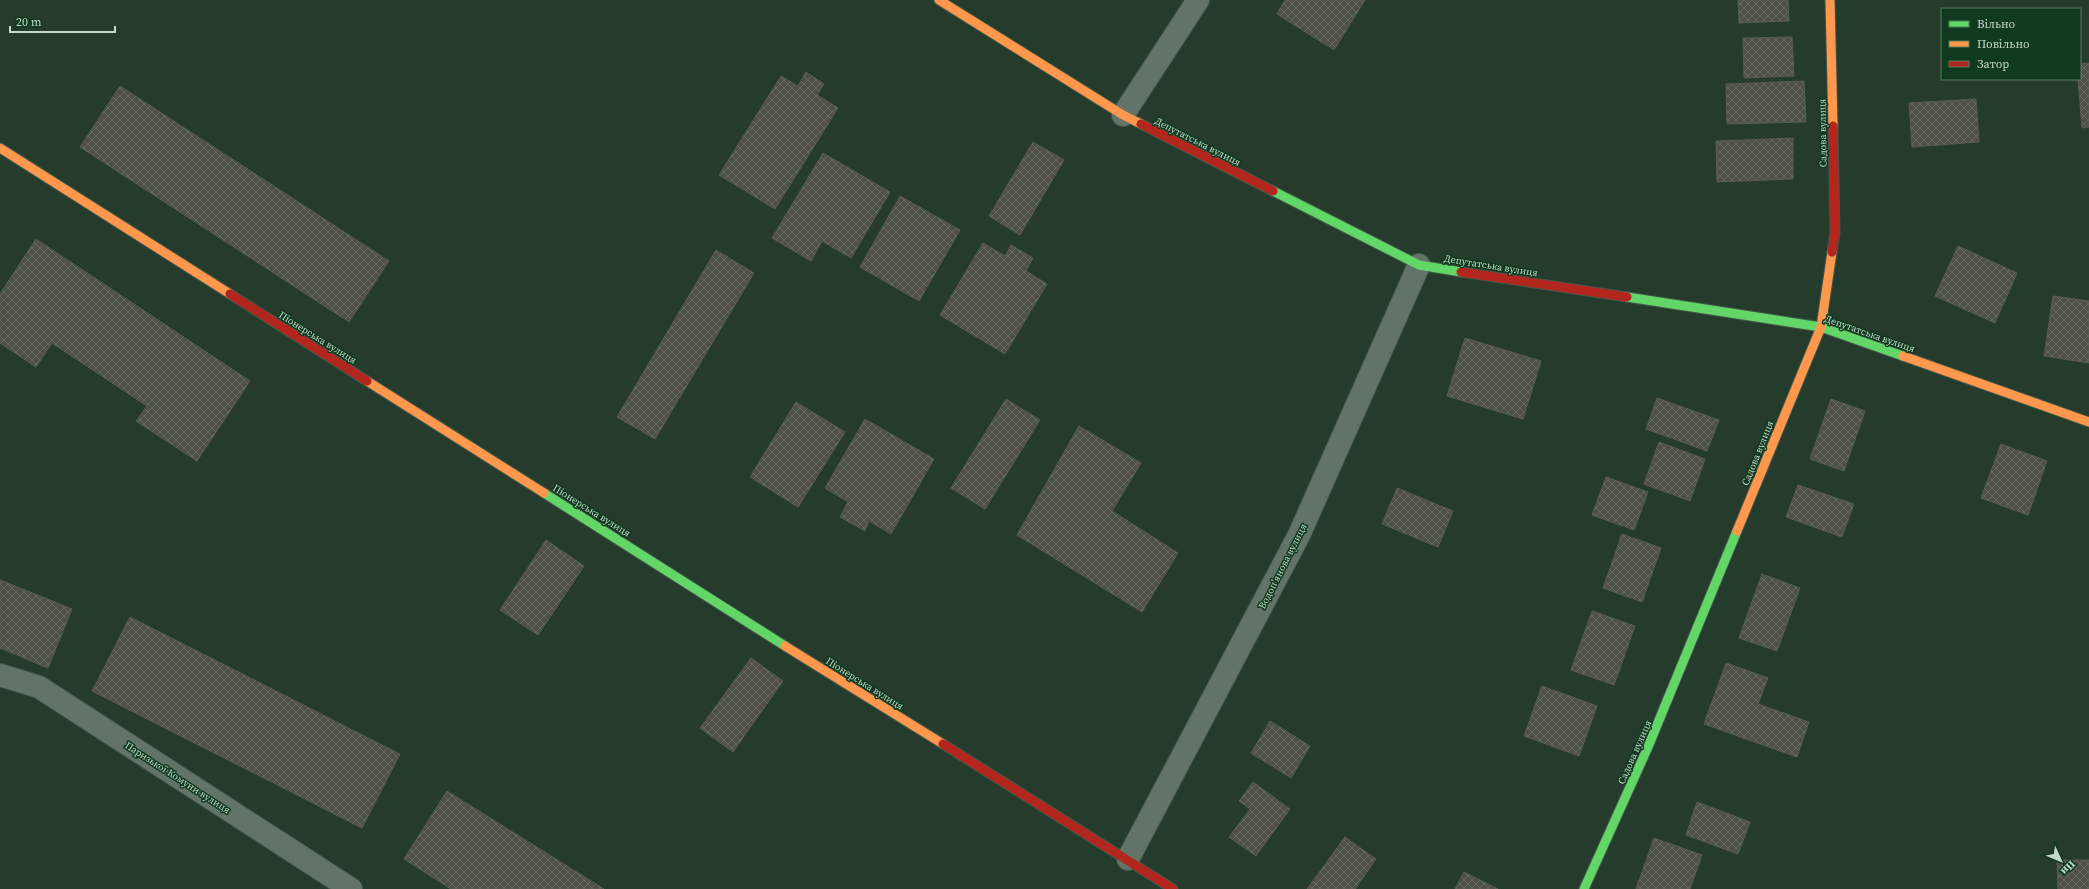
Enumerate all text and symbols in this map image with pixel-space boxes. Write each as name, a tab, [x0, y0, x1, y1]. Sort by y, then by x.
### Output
scale bar	[10, 8, 115, 34]
legend	[1941, 8, 2081, 80]
text: 20 m	[16, 14, 42, 30]
text: Вільно	[1977, 16, 2016, 32]
text: Повільно	[1977, 36, 2030, 52]
text: Затор	[1977, 56, 2009, 72]
street label: Садова вулиця	[1815, 99, 1830, 167]
street label: Депутатська вулиця	[1153, 114, 1243, 169]
street label: Депутатська вулиця	[1443, 252, 1539, 279]
street label: Піонерська вулиця	[276, 308, 359, 367]
street label: Депутатська вулиця	[1823, 312, 1917, 355]
street label: Садова вулиця	[1739, 419, 1776, 487]
street label: Піонерська вулиця	[550, 481, 633, 540]
street label: Водоп’янова вулиця	[1255, 521, 1310, 611]
street label: Піонерська вулиця	[823, 654, 906, 713]
street label: Садова вулиця	[1615, 718, 1654, 786]
street label: Паризької Комуни вулиця	[123, 738, 233, 816]
north arrow	[2041, 841, 2081, 881]
text: Пн	[2057, 857, 2079, 878]

